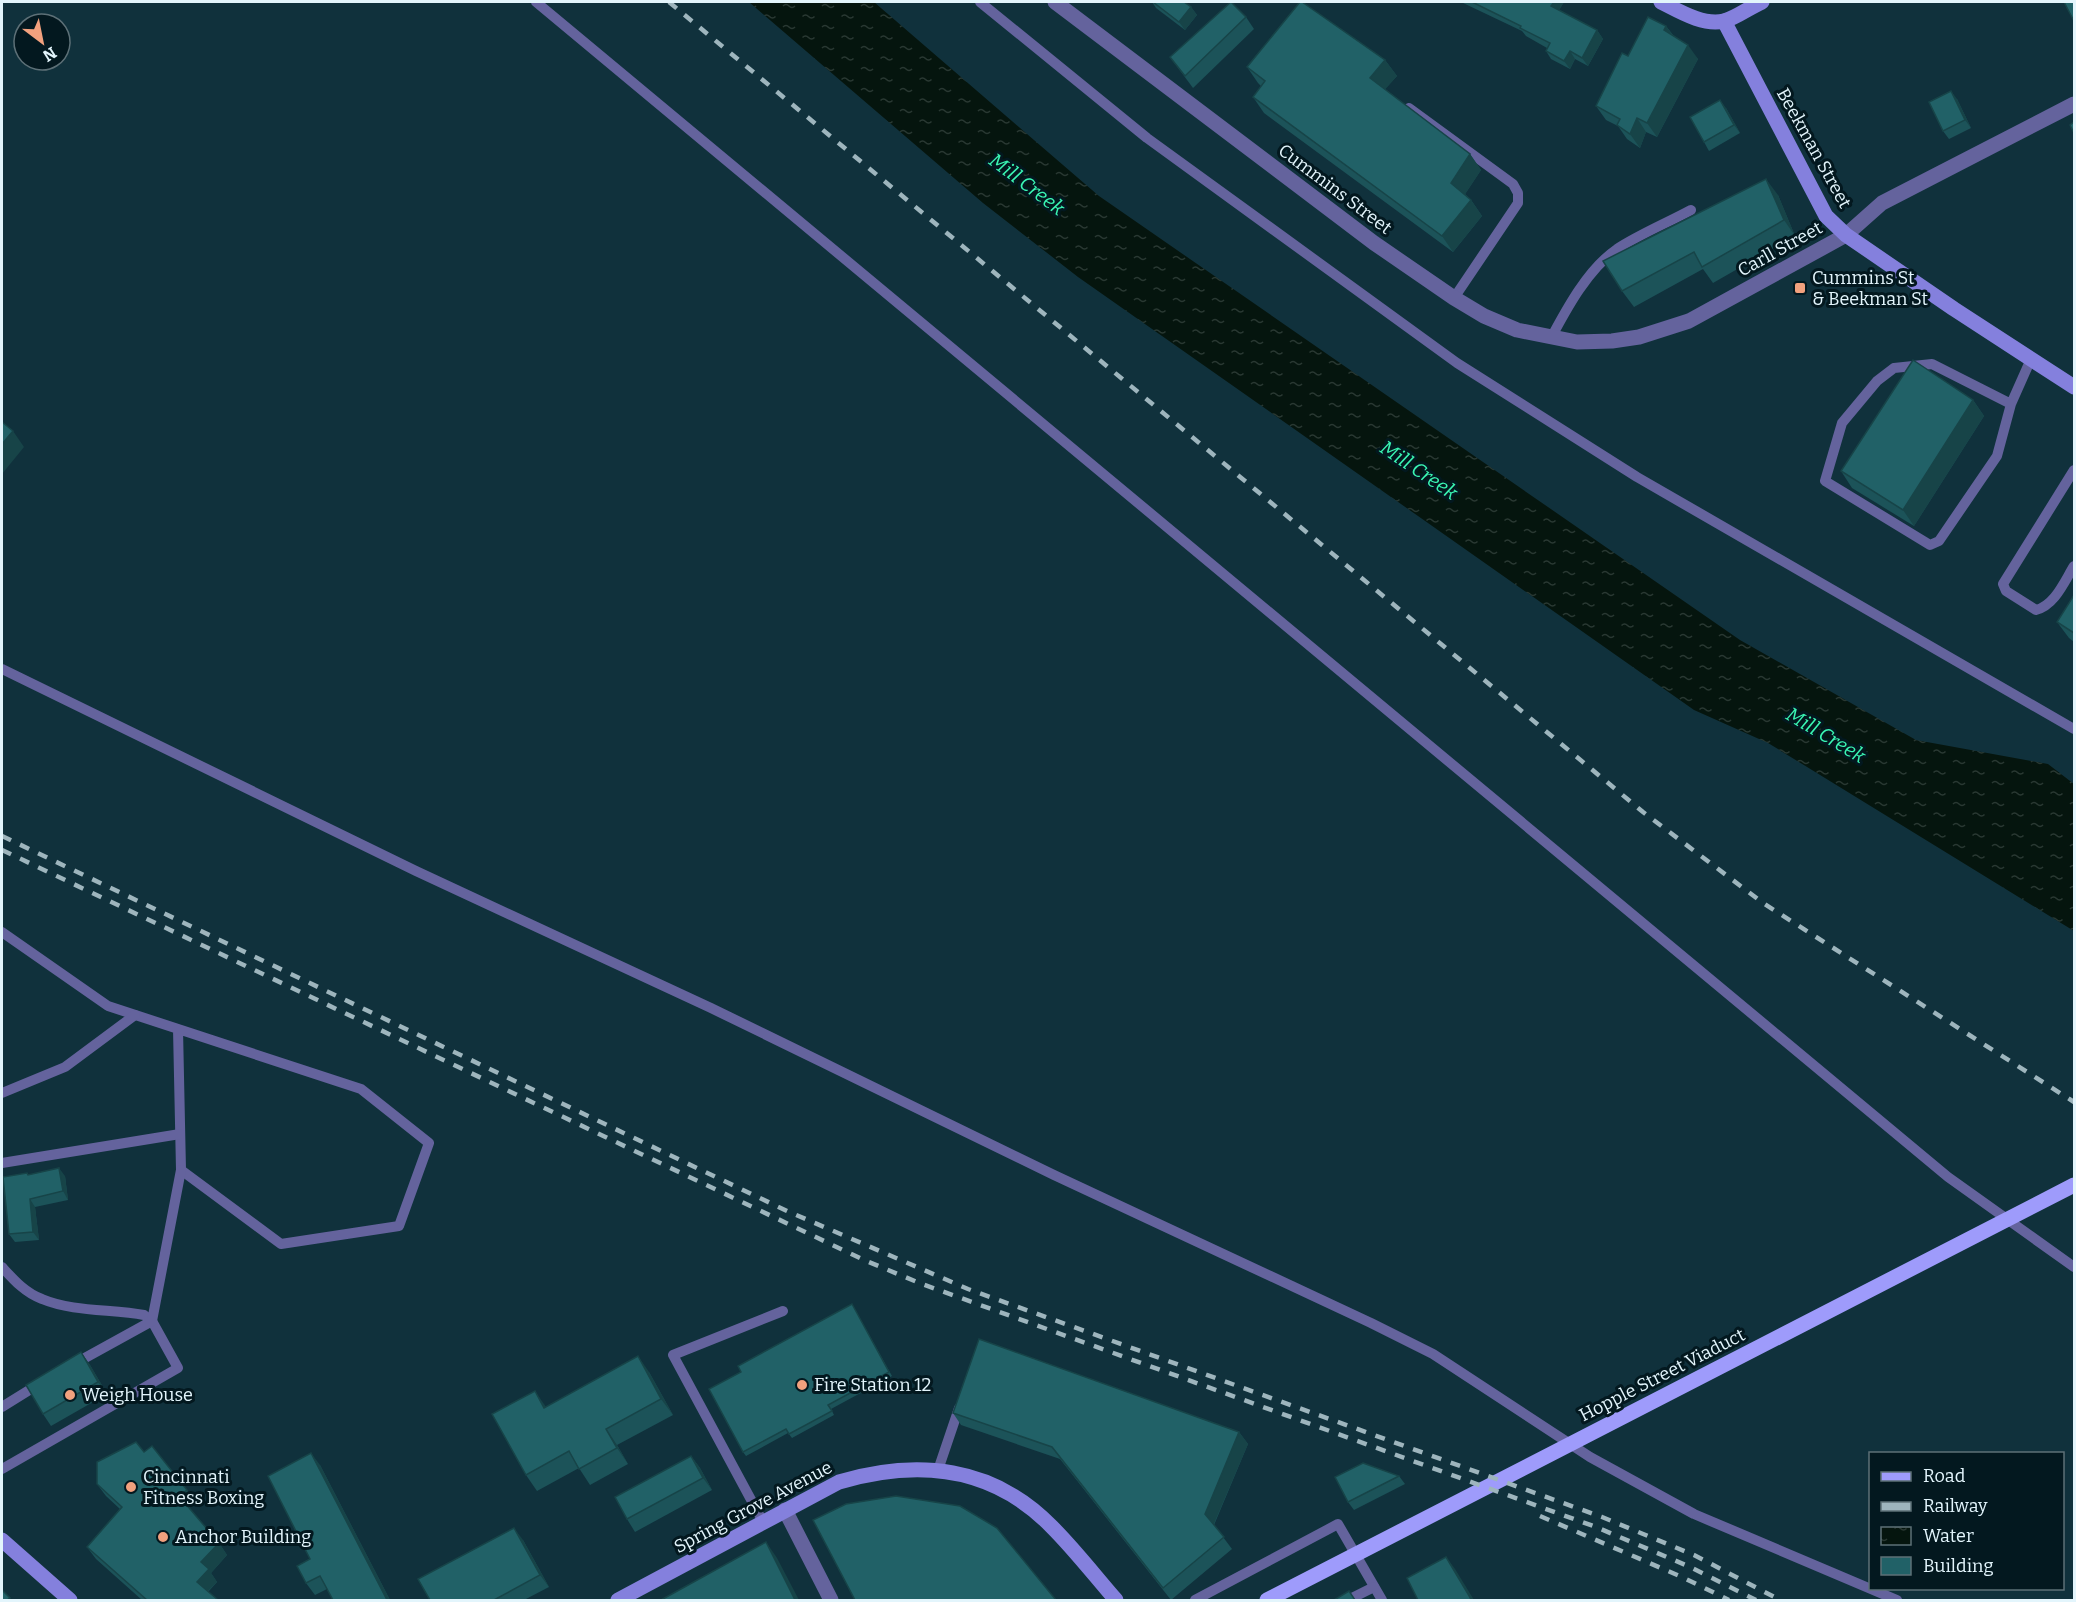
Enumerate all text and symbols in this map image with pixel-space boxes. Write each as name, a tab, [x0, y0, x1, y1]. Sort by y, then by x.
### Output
north arrow	[12, 12, 72, 72]
text: N	[39, 43, 60, 66]
street label: Beekman Street	[1772, 84, 1856, 212]
street label: Cummins Street	[1274, 139, 1396, 239]
water label: Mill Creek	[984, 148, 1070, 220]
street label: Carll Street	[1734, 216, 1827, 281]
place label: Cummins St & Beekman St	[1812, 267, 1929, 310]
marker: Cummins St & Beekman St	[1793, 281, 1807, 295]
water label: Mill Creek	[1376, 435, 1463, 505]
water label: Mill Creek	[1782, 702, 1870, 768]
street label: Hopple Street Viaduct	[1576, 1323, 1749, 1426]
place label: Fire Station 12	[814, 1374, 931, 1396]
marker: Fire Station 12	[795, 1378, 809, 1392]
place label: Weigh House	[82, 1384, 193, 1406]
marker: Weigh House	[63, 1388, 77, 1402]
legend	[1869, 1452, 2064, 1590]
street label: Spring Grove Avenue	[670, 1456, 836, 1558]
text: Road	[1923, 1465, 1966, 1487]
place label: Cincinnati Fitness Boxing	[143, 1466, 264, 1509]
marker: Cincinnati Fitness Boxing	[124, 1480, 138, 1494]
text: Railway	[1923, 1495, 1988, 1517]
text: Water	[1923, 1525, 1974, 1547]
place label: Anchor Building	[175, 1526, 311, 1548]
marker: Anchor Building	[156, 1530, 170, 1544]
text: Building	[1923, 1555, 1994, 1577]

